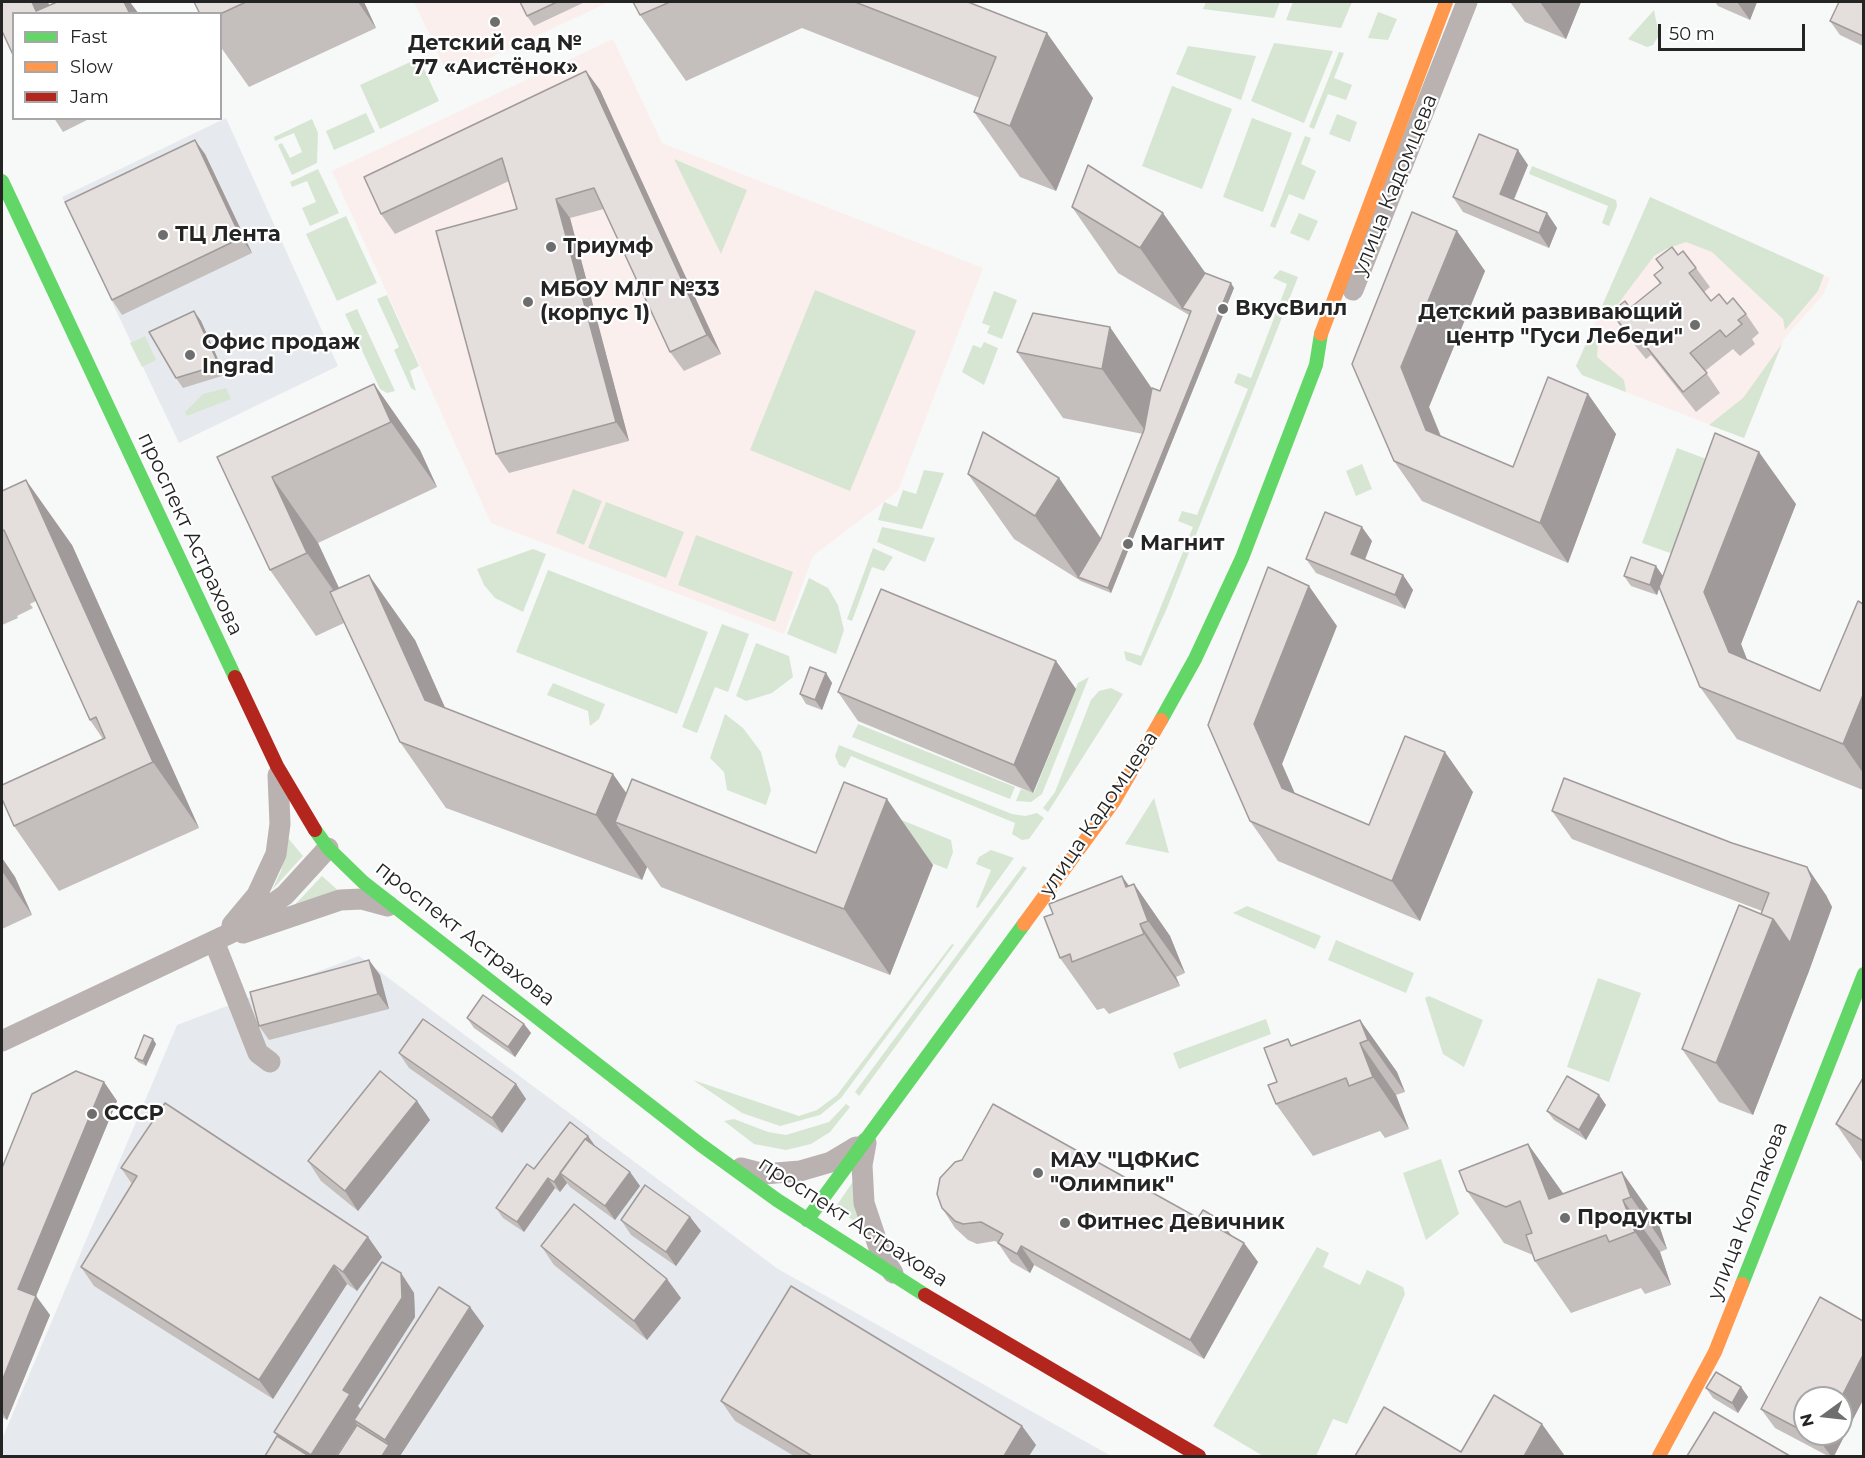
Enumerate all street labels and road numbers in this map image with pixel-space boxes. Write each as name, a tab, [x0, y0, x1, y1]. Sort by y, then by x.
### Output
street label: улица Кадомцева	[1347, 90, 1443, 280]
street label: проспект Астрахова	[132, 429, 248, 639]
street label: улица Кадомцева	[1034, 727, 1164, 901]
street label: проспект Астрахова	[370, 856, 560, 1012]
street label: улица Колпакова	[1702, 1119, 1794, 1303]
street label: проспект Астрахова	[753, 1151, 953, 1293]

